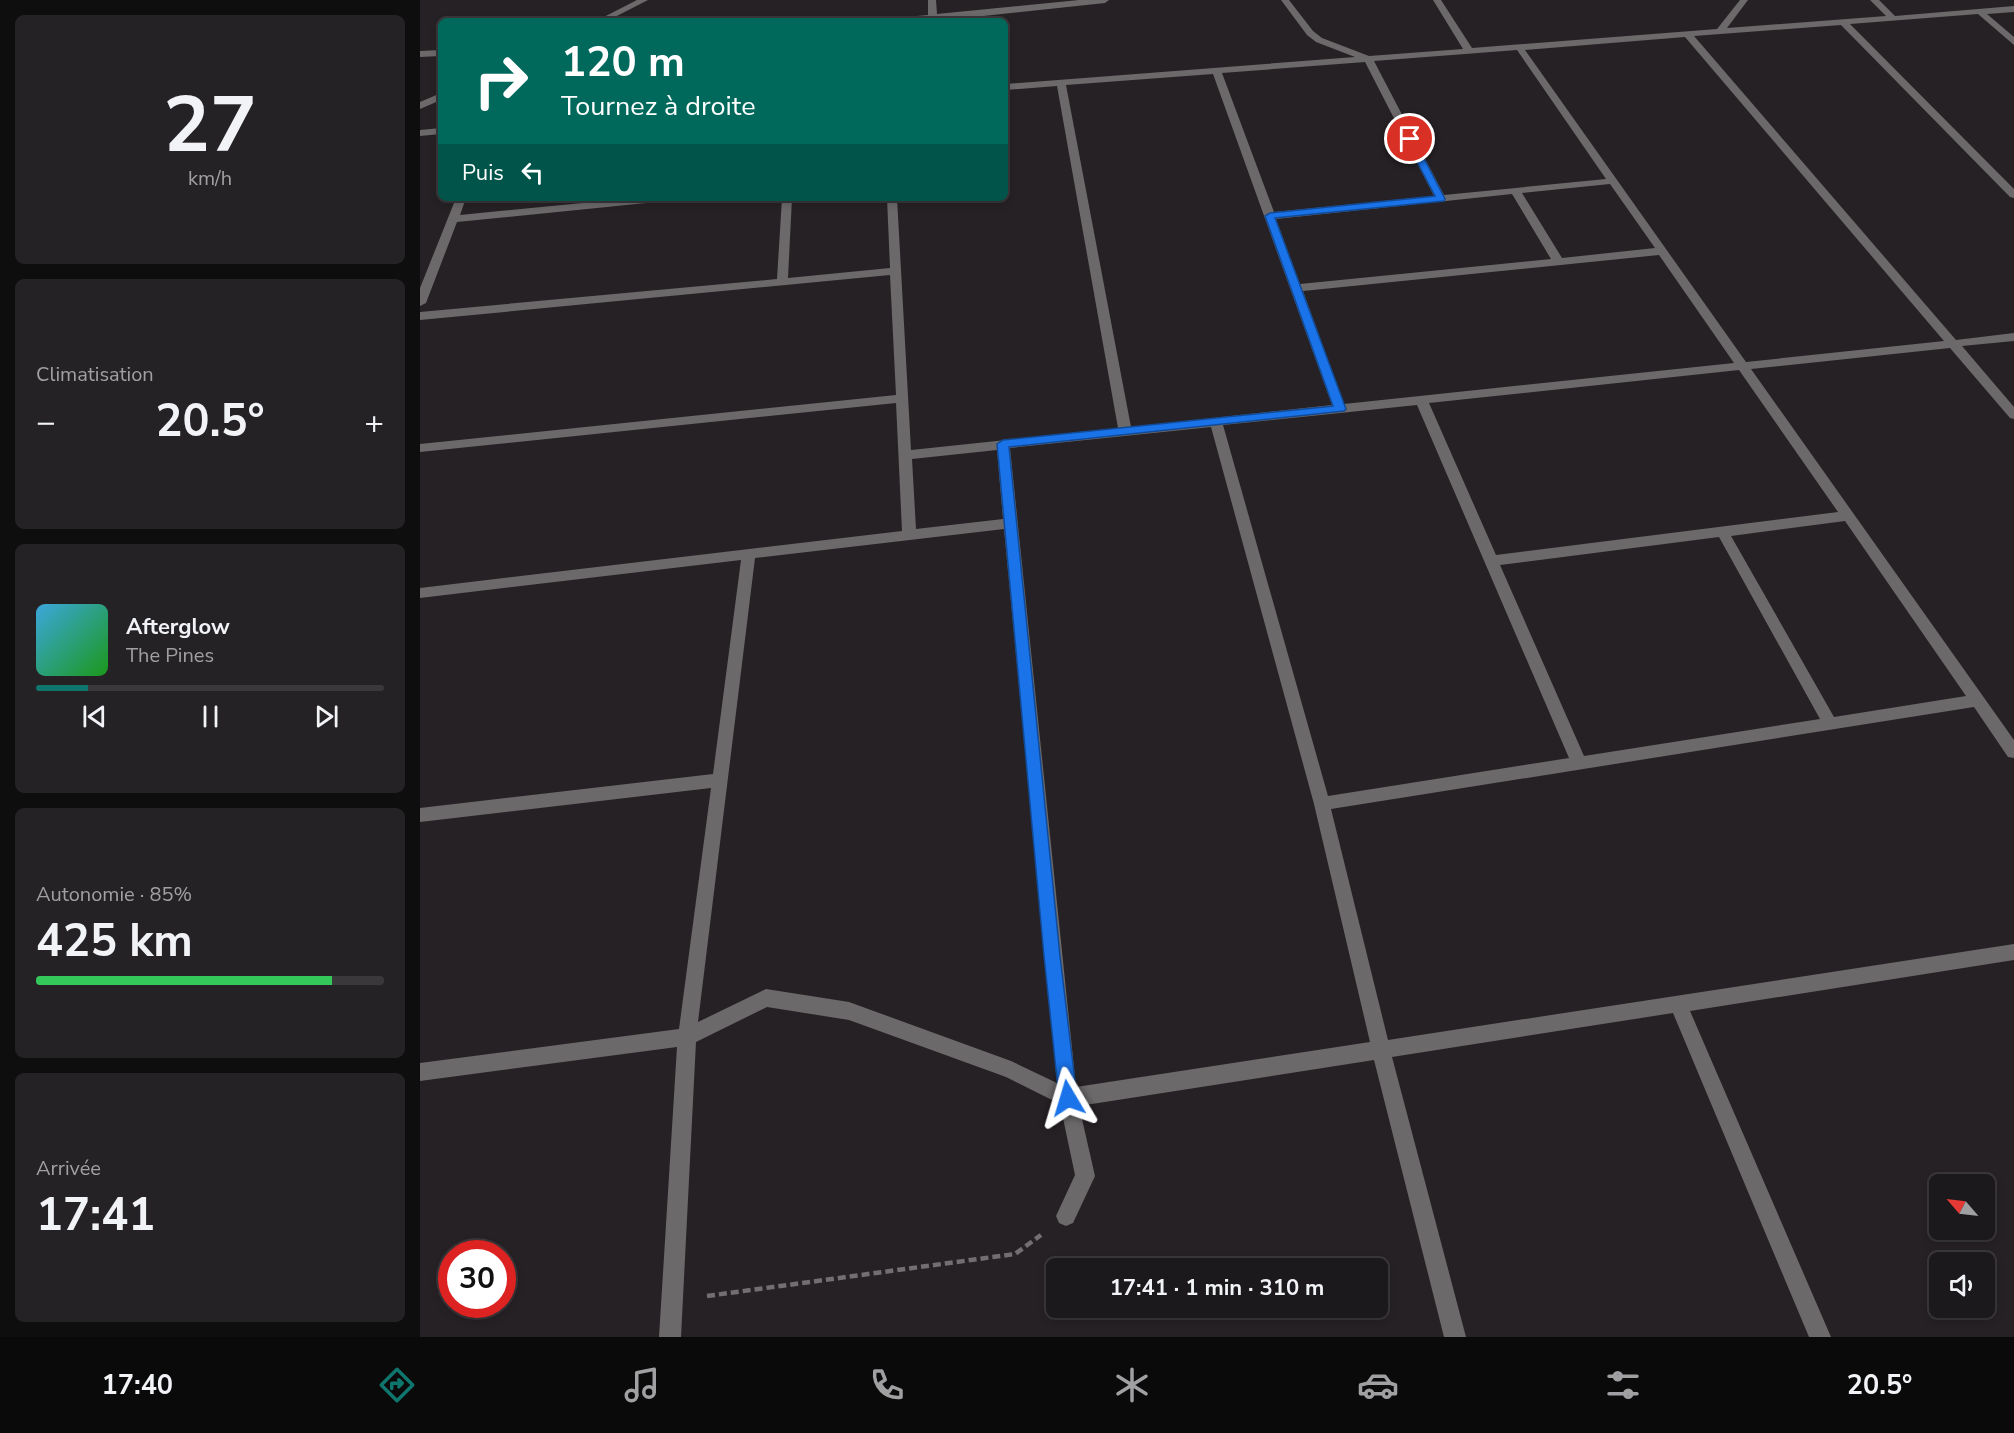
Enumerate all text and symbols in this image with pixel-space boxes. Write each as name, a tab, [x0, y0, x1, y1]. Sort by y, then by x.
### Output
text: 120 m	[561, 34, 685, 91]
icon: right	[462, 42, 540, 120]
text: 27	[163, 72, 257, 179]
text: Tournez à droite	[561, 88, 756, 125]
pin	[1384, 113, 1435, 164]
icon: arrive	[1393, 122, 1426, 155]
icon: left	[516, 156, 549, 189]
text: Puis	[462, 158, 504, 188]
text: km/h	[188, 165, 232, 192]
text: Climatisation	[36, 361, 154, 388]
text: 20.5°	[155, 391, 265, 452]
text: −	[36, 400, 56, 445]
text: +	[364, 400, 384, 445]
text: Afterglow	[126, 612, 230, 642]
text: The Pines	[126, 642, 214, 669]
icon: previous	[78, 700, 111, 733]
icon: pause	[194, 700, 227, 733]
icon: next	[310, 700, 343, 733]
text: Autonomie · 85%	[36, 881, 192, 908]
text: 425 km	[36, 911, 193, 972]
position arrow	[1036, 1066, 1100, 1130]
text: Arrivée	[36, 1155, 101, 1182]
north arrow	[1929, 1174, 1995, 1240]
map controls	[1929, 1174, 1995, 1318]
text: 17:41	[36, 1185, 155, 1246]
speed limit sign: 30	[438, 1240, 516, 1318]
button: sound	[1929, 1252, 1995, 1318]
text: 17:41 · 1 min · 310 m	[1110, 1273, 1324, 1303]
icon: directions	[376, 1364, 418, 1406]
icon: music	[621, 1364, 663, 1406]
icon: phone	[866, 1364, 908, 1406]
icon: climate	[1111, 1364, 1153, 1406]
icon: car	[1357, 1364, 1399, 1406]
icon: filters	[1602, 1364, 1644, 1406]
text: 17:40	[102, 1367, 173, 1404]
text: 20.5°	[1847, 1367, 1912, 1404]

